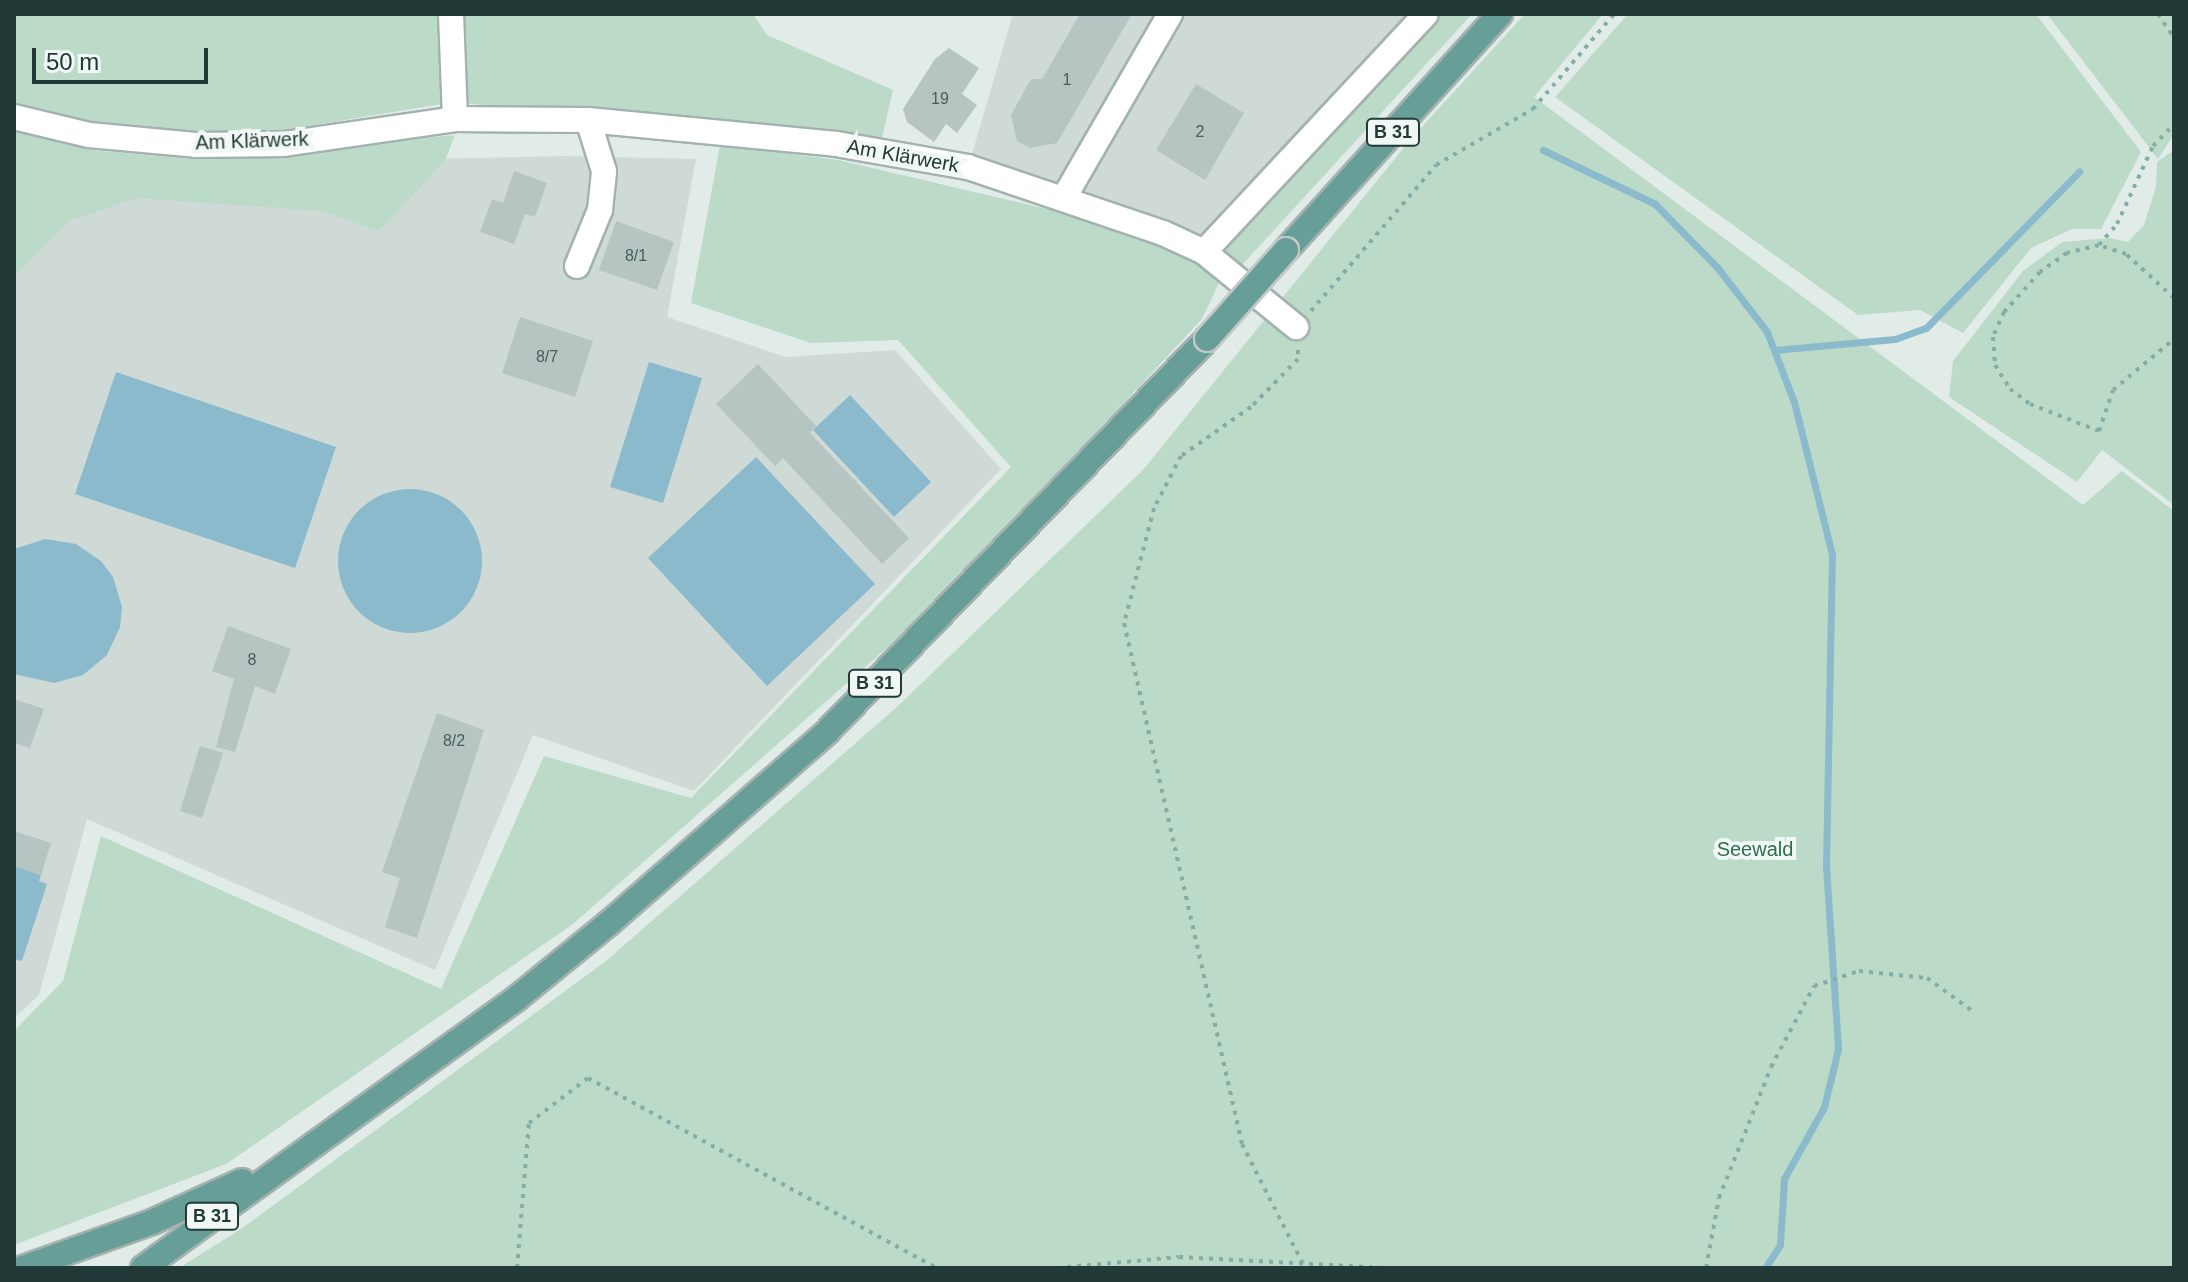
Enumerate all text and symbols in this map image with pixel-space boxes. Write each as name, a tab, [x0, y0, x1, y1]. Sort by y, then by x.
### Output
scale bar	[36, 32, 212, 82]
text: 50 m	[46, 48, 99, 75]
house number: 1	[1063, 70, 1071, 90]
house number: 19	[931, 89, 949, 109]
road number: B 31	[1365, 118, 1421, 146]
house number: 2	[1196, 122, 1204, 142]
street label: Am Klärwerk	[195, 127, 309, 155]
street label: Am Klärwerk	[845, 134, 961, 178]
house number: 8/1	[625, 246, 647, 266]
house number: 8/7	[536, 347, 558, 367]
house number: 8	[248, 650, 256, 670]
road number: B 31	[847, 669, 903, 697]
house number: 8/2	[443, 731, 465, 751]
park label: Seewald	[1717, 837, 1793, 861]
road number: B 31	[184, 1202, 240, 1230]

